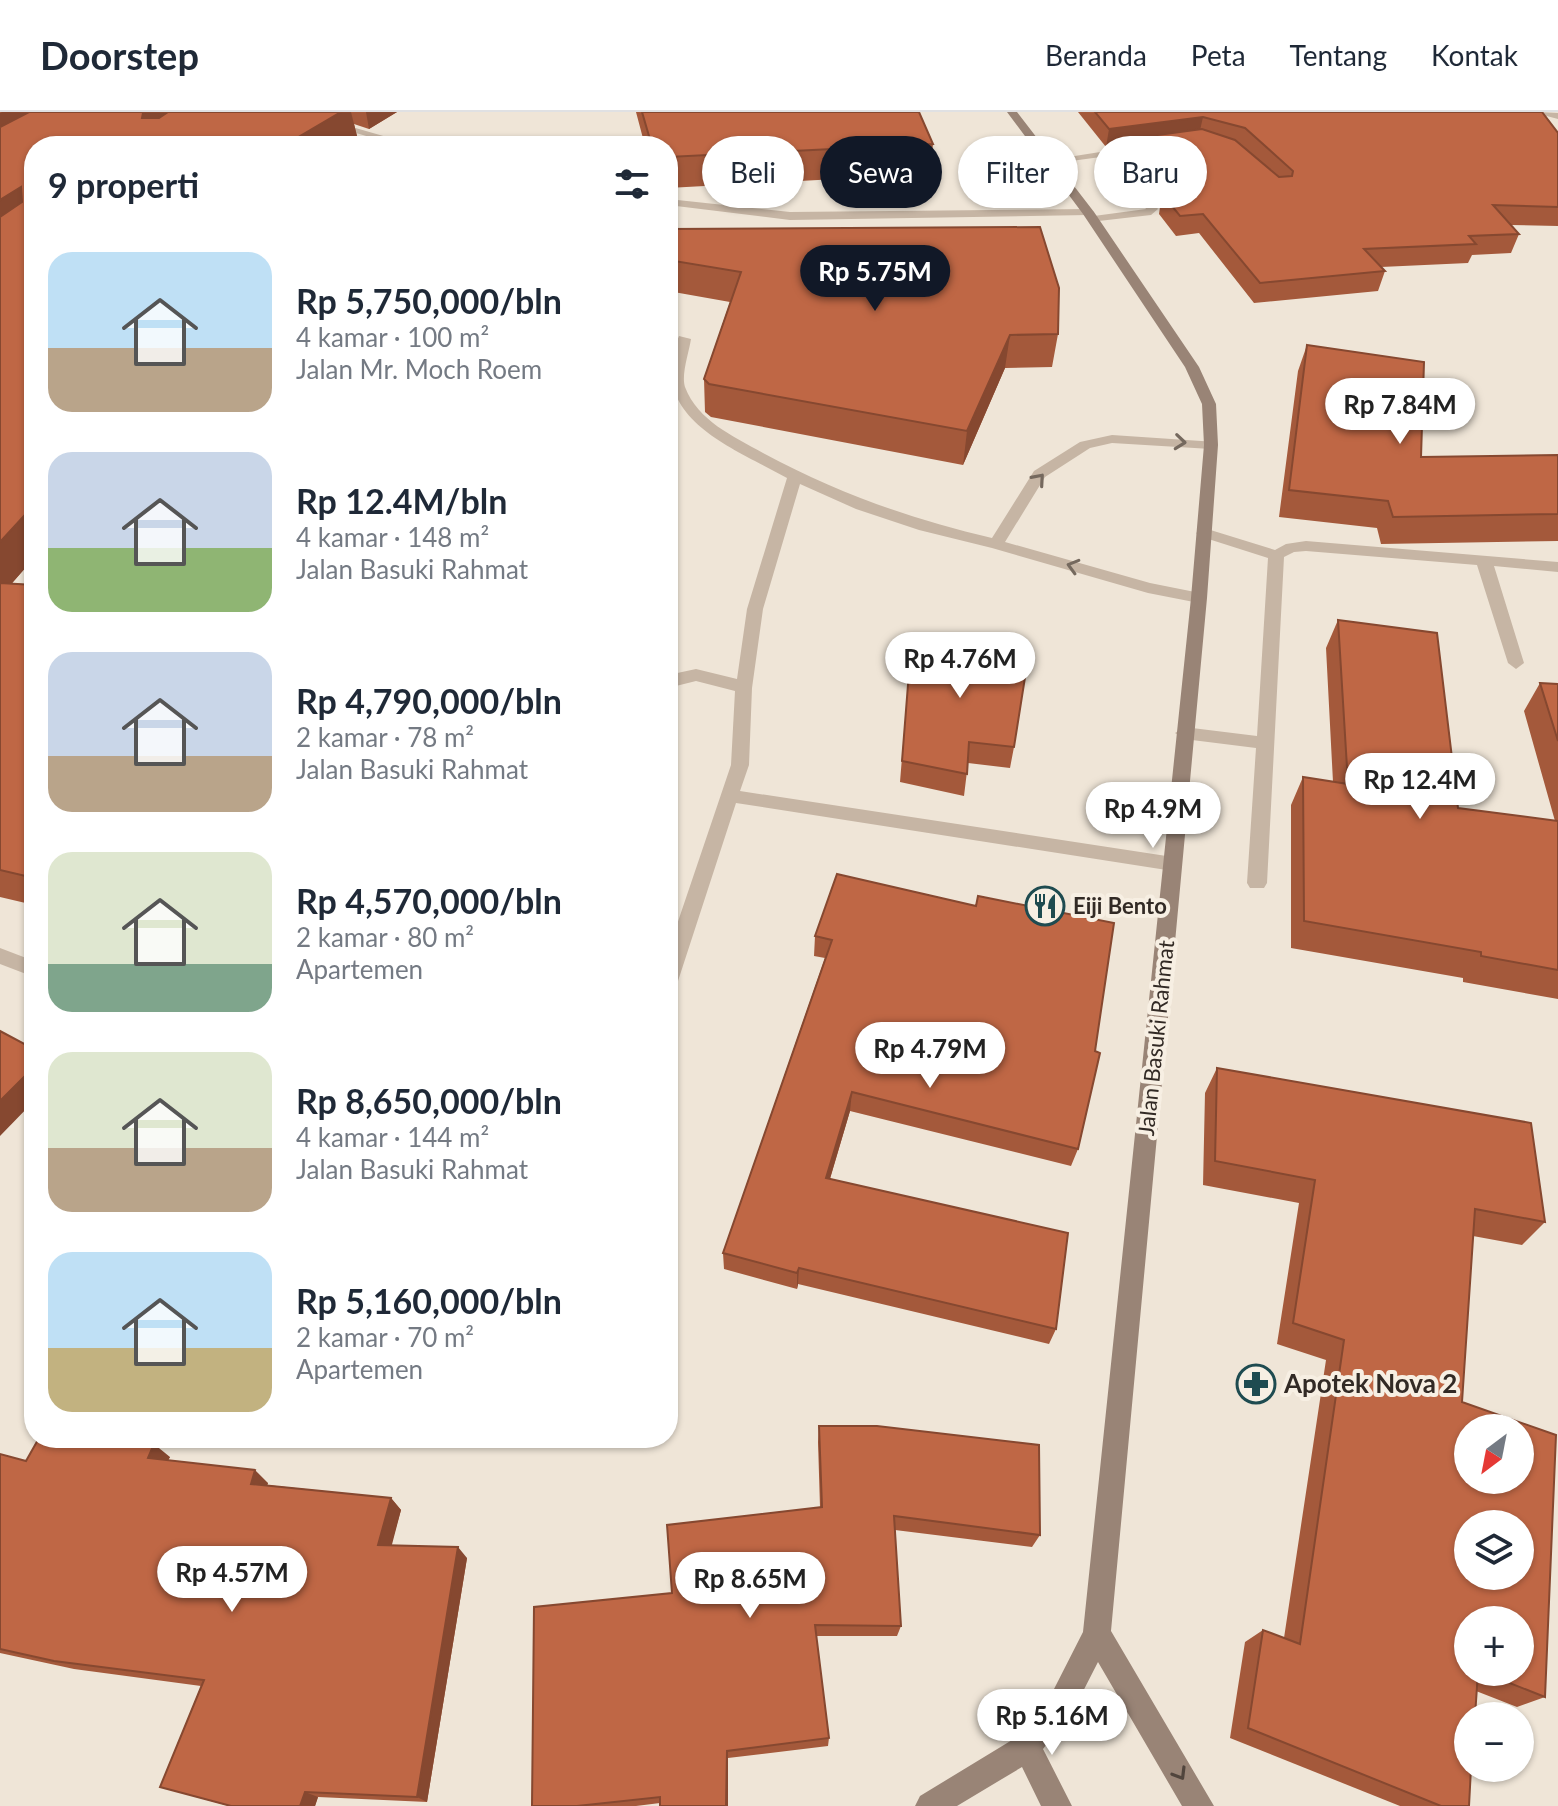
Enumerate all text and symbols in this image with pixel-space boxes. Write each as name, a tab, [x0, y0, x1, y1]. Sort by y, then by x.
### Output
text: Doorstep	[40, 32, 199, 78]
text: Beranda	[1045, 38, 1147, 72]
text: Peta	[1191, 38, 1246, 72]
text: Tentang	[1290, 38, 1387, 72]
text: Kontak	[1431, 38, 1518, 72]
chip: Beli	[702, 136, 804, 208]
chip: Sewa	[820, 136, 942, 208]
chip: Filter	[958, 136, 1078, 208]
chip: Baru	[1094, 136, 1207, 208]
icon: filters	[610, 162, 654, 206]
text: 9 properti	[48, 164, 199, 205]
pin: Rp 5.75M	[792, 245, 958, 313]
text: Rp 5.75M	[818, 255, 932, 287]
text: Rp 5,750,000/bln	[296, 280, 562, 321]
icon: home	[112, 284, 208, 380]
text: 4 kamar · 100 m²	[296, 321, 489, 353]
text: Jalan Mr. Moch Roem	[296, 353, 542, 385]
pin: Rp 7.84M	[1317, 378, 1483, 446]
text: Rp 7.84M	[1343, 388, 1457, 420]
one-way arrow	[1174, 433, 1187, 450]
one-way arrow	[1030, 474, 1044, 488]
text: Rp 12.4M/bln	[296, 480, 507, 521]
icon: home	[112, 484, 208, 580]
text: 4 kamar · 148 m²	[296, 521, 489, 553]
text: Jalan Basuki Rahmat	[296, 553, 528, 585]
one-way arrow	[1066, 559, 1080, 575]
pin: Rp 4.76M	[877, 632, 1043, 700]
text: Rp 4.76M	[903, 642, 1017, 674]
text: Rp 4,790,000/bln	[296, 680, 562, 721]
icon: home	[112, 684, 208, 780]
text: 2 kamar · 78 m²	[296, 721, 474, 753]
text: Jalan Basuki Rahmat	[296, 753, 528, 785]
pin: Rp 12.4M	[1337, 753, 1503, 821]
text: Rp 12.4M	[1363, 763, 1477, 795]
pin: Rp 4.9M	[1079, 782, 1227, 850]
text: Rp 4.9M	[1104, 792, 1202, 824]
text: Rp 4,570,000/bln	[296, 880, 562, 921]
icon: home	[112, 884, 208, 980]
restaurant icon: Eiji Bento	[1024, 885, 1066, 927]
place label: Eiji Bento	[1073, 892, 1167, 919]
text: 2 kamar · 80 m²	[296, 921, 474, 953]
street label: Jalan Basuki Rahmat	[1132, 939, 1179, 1137]
text: Apartemen	[296, 953, 423, 985]
pin: Rp 4.79M	[847, 1022, 1013, 1090]
text: Rp 4.79M	[873, 1032, 987, 1064]
text: Rp 8,650,000/bln	[296, 1080, 562, 1121]
icon: home	[112, 1084, 208, 1180]
text: 4 kamar · 144 m²	[296, 1121, 489, 1153]
text: Jalan Basuki Rahmat	[296, 1153, 528, 1185]
text: Rp 5,160,000/bln	[296, 1280, 562, 1321]
icon: home	[112, 1284, 208, 1380]
text: 2 kamar · 70 m²	[296, 1321, 474, 1353]
text: Apartemen	[296, 1353, 423, 1385]
pharmacy icon: Apotek Nova 2	[1235, 1363, 1277, 1405]
place label: Apotek Nova 2	[1283, 1367, 1457, 1399]
north arrow	[1454, 1414, 1534, 1494]
map controls	[1454, 1414, 1534, 1782]
button: layers	[1454, 1510, 1534, 1590]
pin: Rp 4.57M	[149, 1546, 315, 1614]
pin: Rp 8.65M	[667, 1552, 833, 1620]
text: Rp 4.57M	[175, 1556, 289, 1588]
text: Rp 8.65M	[693, 1562, 807, 1594]
button: +	[1454, 1606, 1534, 1686]
pin: Rp 5.16M	[969, 1689, 1135, 1757]
text: Rp 5.16M	[995, 1699, 1109, 1731]
button: −	[1454, 1702, 1534, 1782]
one-way arrow	[1170, 1765, 1186, 1780]

